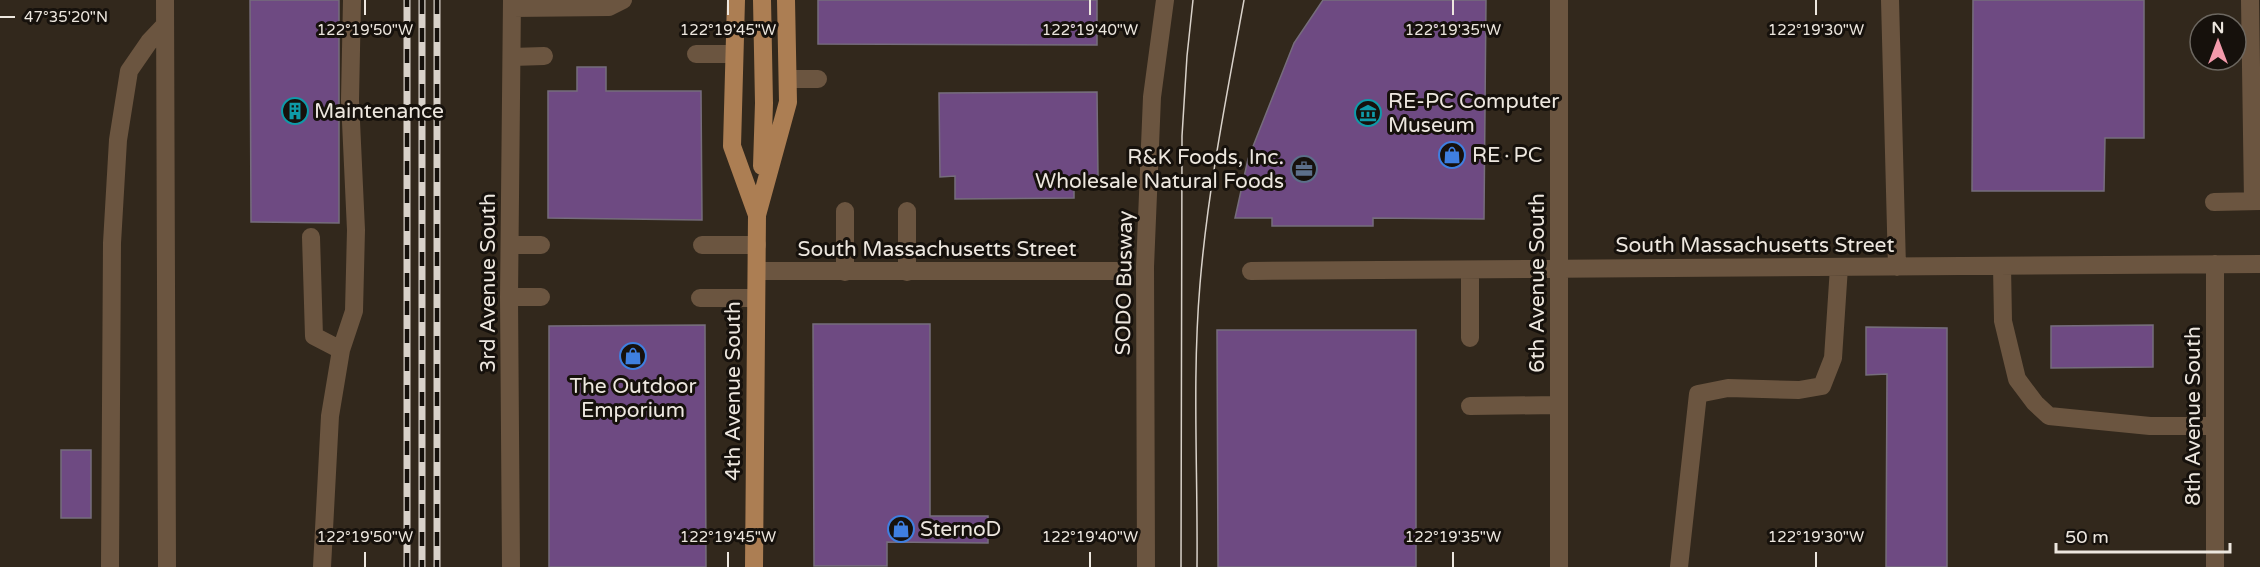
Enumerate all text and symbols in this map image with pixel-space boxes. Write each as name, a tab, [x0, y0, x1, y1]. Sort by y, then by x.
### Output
text: 47°35'20"N	[24, 8, 108, 26]
north arrow	[2188, 12, 2248, 72]
text: N	[2212, 18, 2224, 38]
text: 122°19'50"W	[317, 21, 413, 39]
text: 122°19'45"W	[680, 21, 776, 39]
text: 122°19'40"W	[1042, 21, 1138, 39]
text: 122°19'35"W	[1405, 21, 1501, 39]
text: 122°19'30"W	[1768, 21, 1864, 39]
place label: RE-PC Computer Museum	[1388, 89, 1559, 138]
building icon: Maintenance	[280, 96, 310, 126]
museum icon: RE-PC Computer Museum	[1353, 98, 1383, 128]
place label: Maintenance	[314, 99, 444, 124]
shop icon: RE∙PC	[1437, 140, 1467, 170]
place label: RE∙PC	[1472, 143, 1542, 168]
place label: R&K Foods, Inc. Wholesale Natural Foods	[1035, 145, 1284, 194]
office icon: R&K Foods, Inc. Wholesale Natural Foods	[1289, 154, 1319, 184]
street label: 3rd Avenue South	[476, 193, 501, 373]
street label: 6th Avenue South	[1525, 193, 1550, 373]
street label: SODO Busway	[1111, 210, 1138, 356]
street label: South Massachusetts Street	[1615, 233, 1895, 258]
street label: South Massachusetts Street	[797, 237, 1077, 262]
street label: 4th Avenue South	[721, 301, 746, 481]
street label: 8th Avenue South	[2181, 326, 2206, 506]
shop icon: The Outdoor Emporium	[618, 341, 648, 371]
place label: The Outdoor Emporium	[569, 374, 697, 423]
shop icon: SternoD	[886, 514, 916, 544]
scale bar	[2056, 516, 2230, 554]
place label: SternoD	[920, 517, 1001, 542]
text: 50 m	[2065, 526, 2109, 548]
text: 122°19'50"W	[317, 528, 413, 546]
text: 122°19'45"W	[680, 528, 776, 546]
text: 122°19'40"W	[1042, 528, 1138, 546]
text: 122°19'35"W	[1405, 528, 1501, 546]
text: 122°19'30"W	[1768, 528, 1864, 546]

